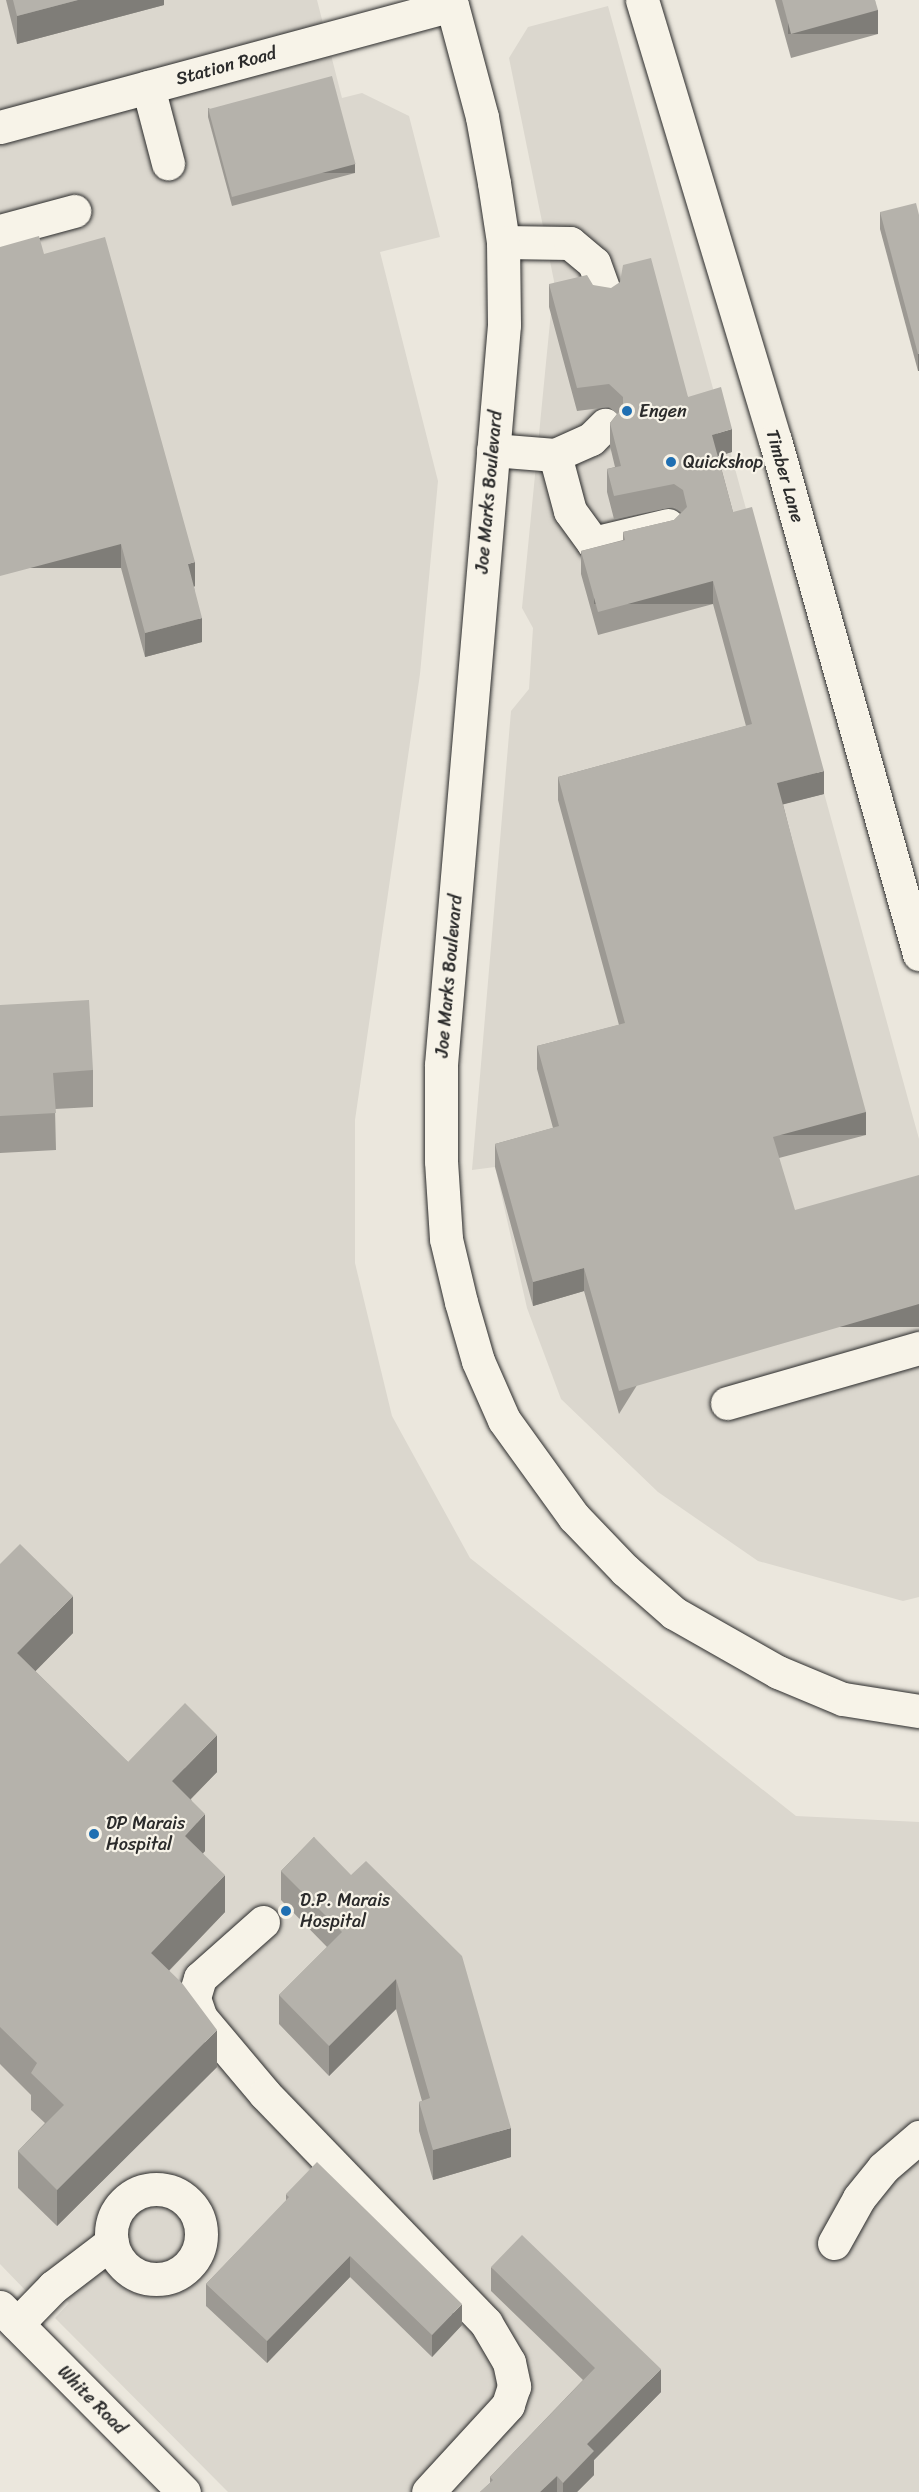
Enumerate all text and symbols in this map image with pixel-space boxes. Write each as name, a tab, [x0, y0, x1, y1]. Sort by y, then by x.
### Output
street label: Station Road	[173, 42, 279, 90]
place label: Engen	[639, 400, 687, 422]
marker: Engen	[620, 404, 634, 418]
street label: Joe Marks Boulevard	[471, 410, 507, 574]
street label: Timber Lane	[761, 427, 809, 525]
place label: Quickshop	[683, 451, 763, 473]
marker: Quickshop	[664, 455, 678, 469]
street label: Joe Marks Boulevard	[431, 894, 467, 1058]
place label: DP Marais Hospital	[106, 1813, 185, 1856]
marker: DP Marais Hospital	[87, 1827, 101, 1841]
place label: D.P. Marais Hospital	[300, 1890, 390, 1932]
marker: D.P. Marais Hospital	[277, 1902, 295, 1920]
street label: White Road	[53, 2361, 131, 2439]

